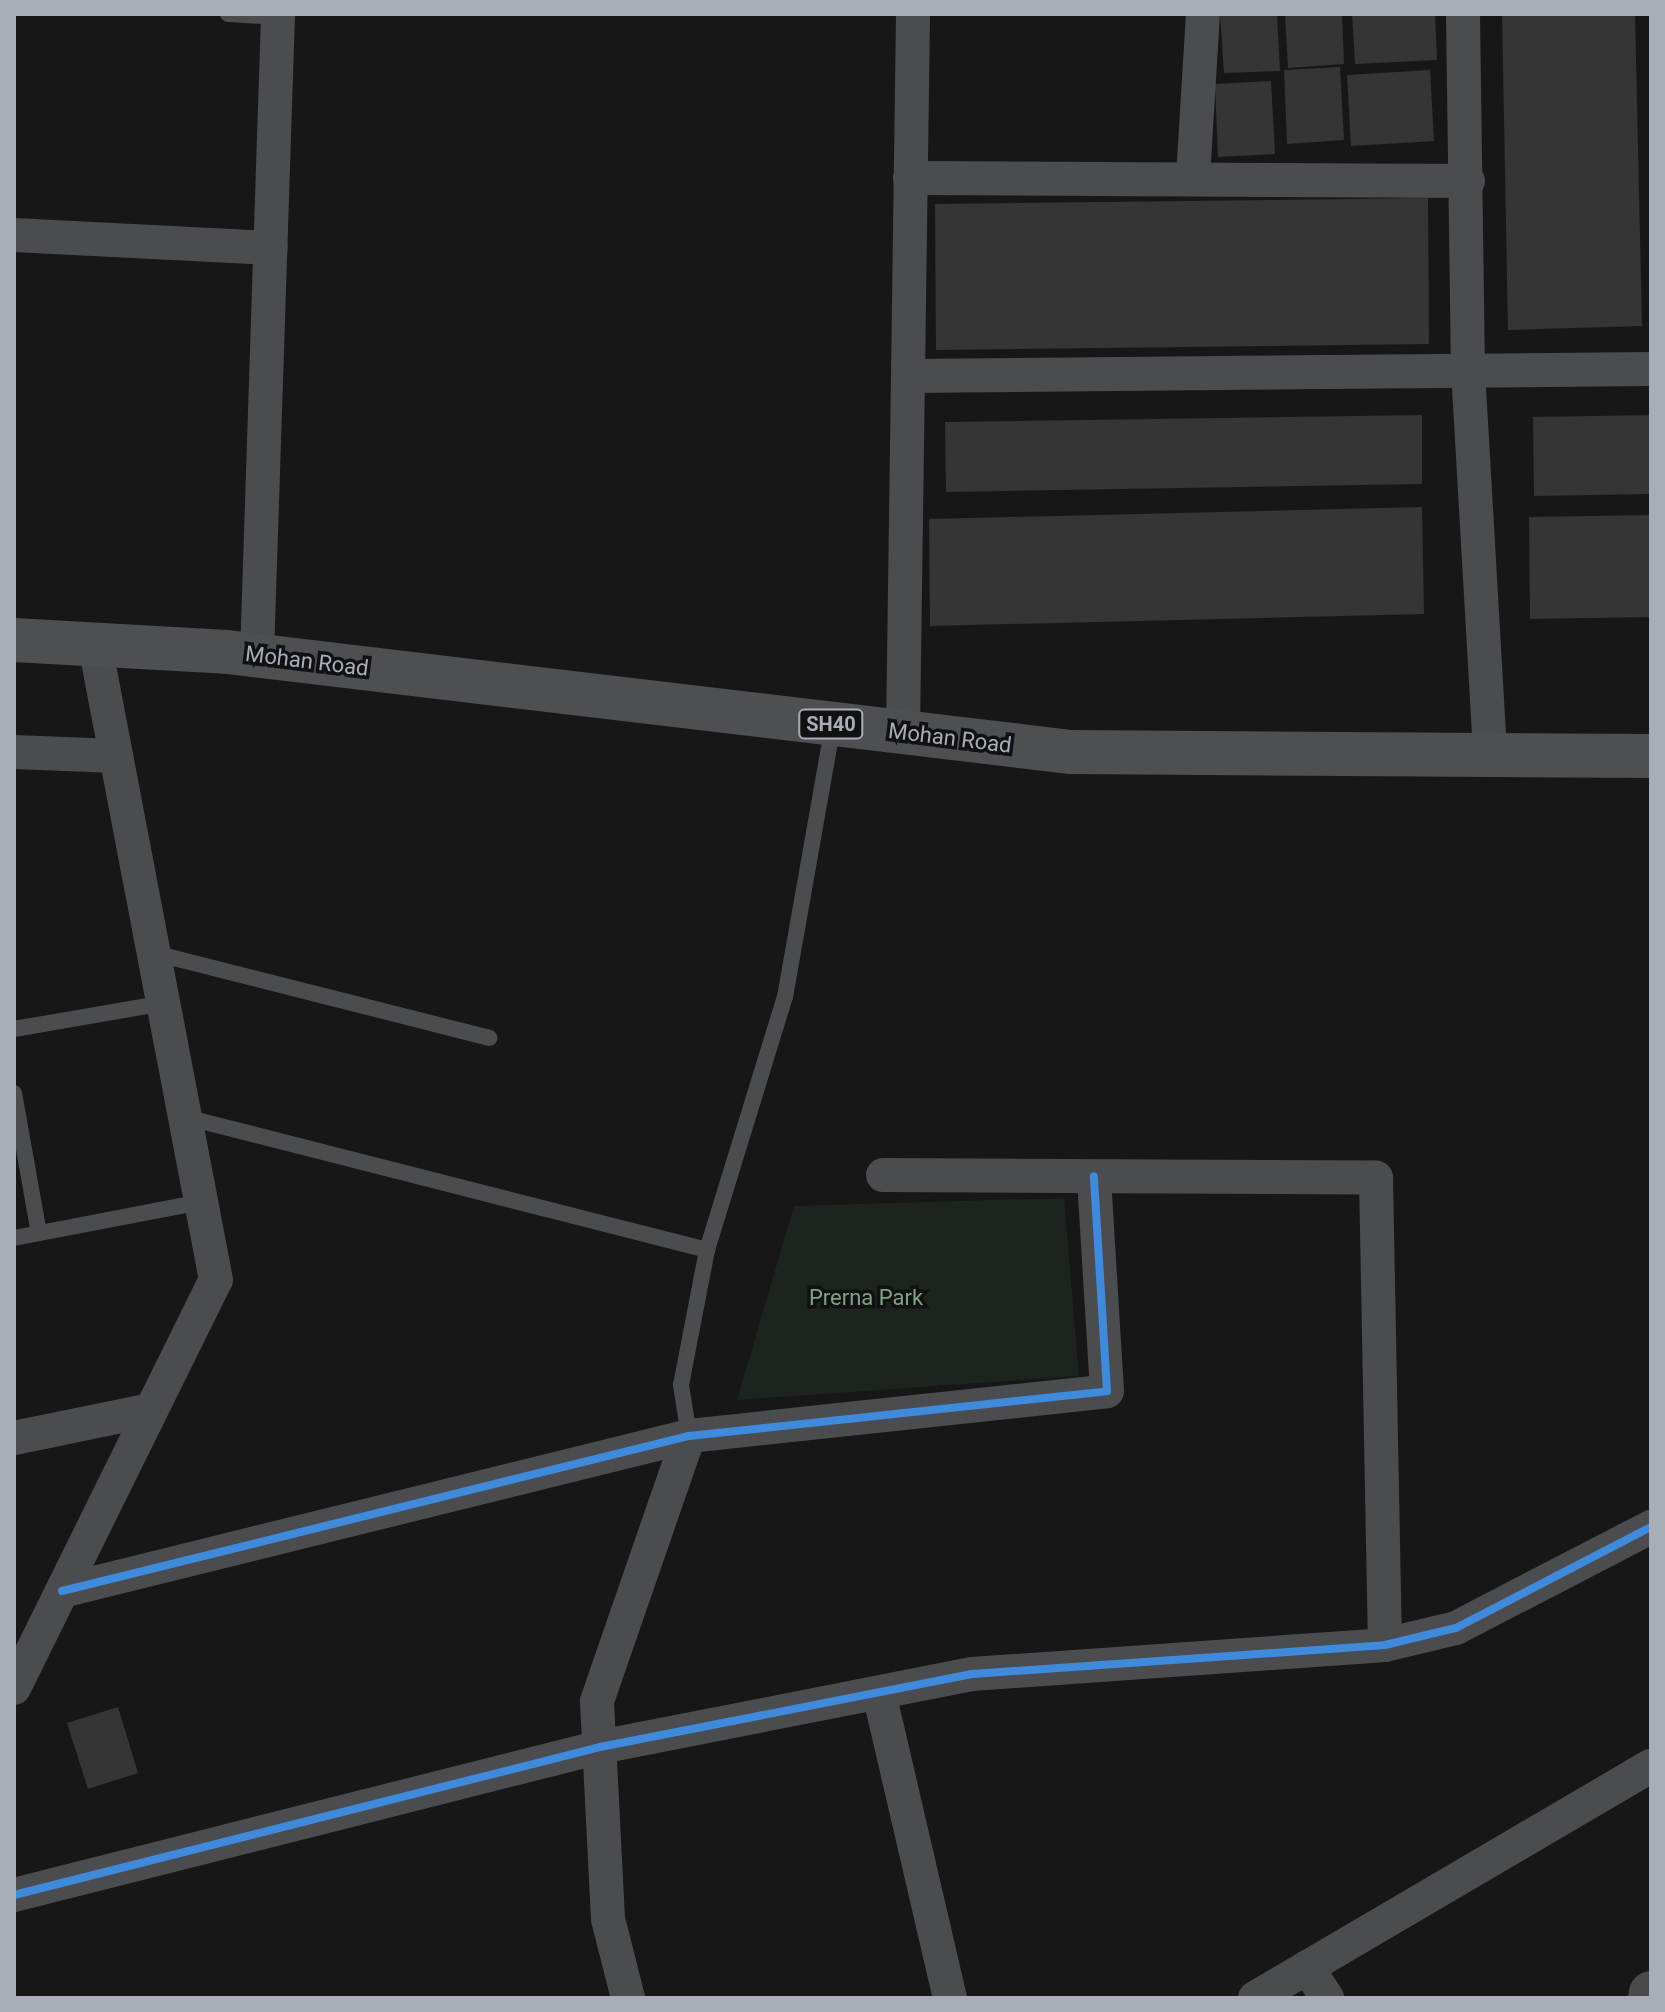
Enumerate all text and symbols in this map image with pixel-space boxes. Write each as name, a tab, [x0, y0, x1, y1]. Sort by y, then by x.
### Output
street label: Mohan Road	[244, 640, 370, 682]
road number: SH40	[797, 708, 865, 740]
street label: Mohan Road	[887, 717, 1013, 759]
park label: Prerna Park	[809, 1285, 923, 1311]

